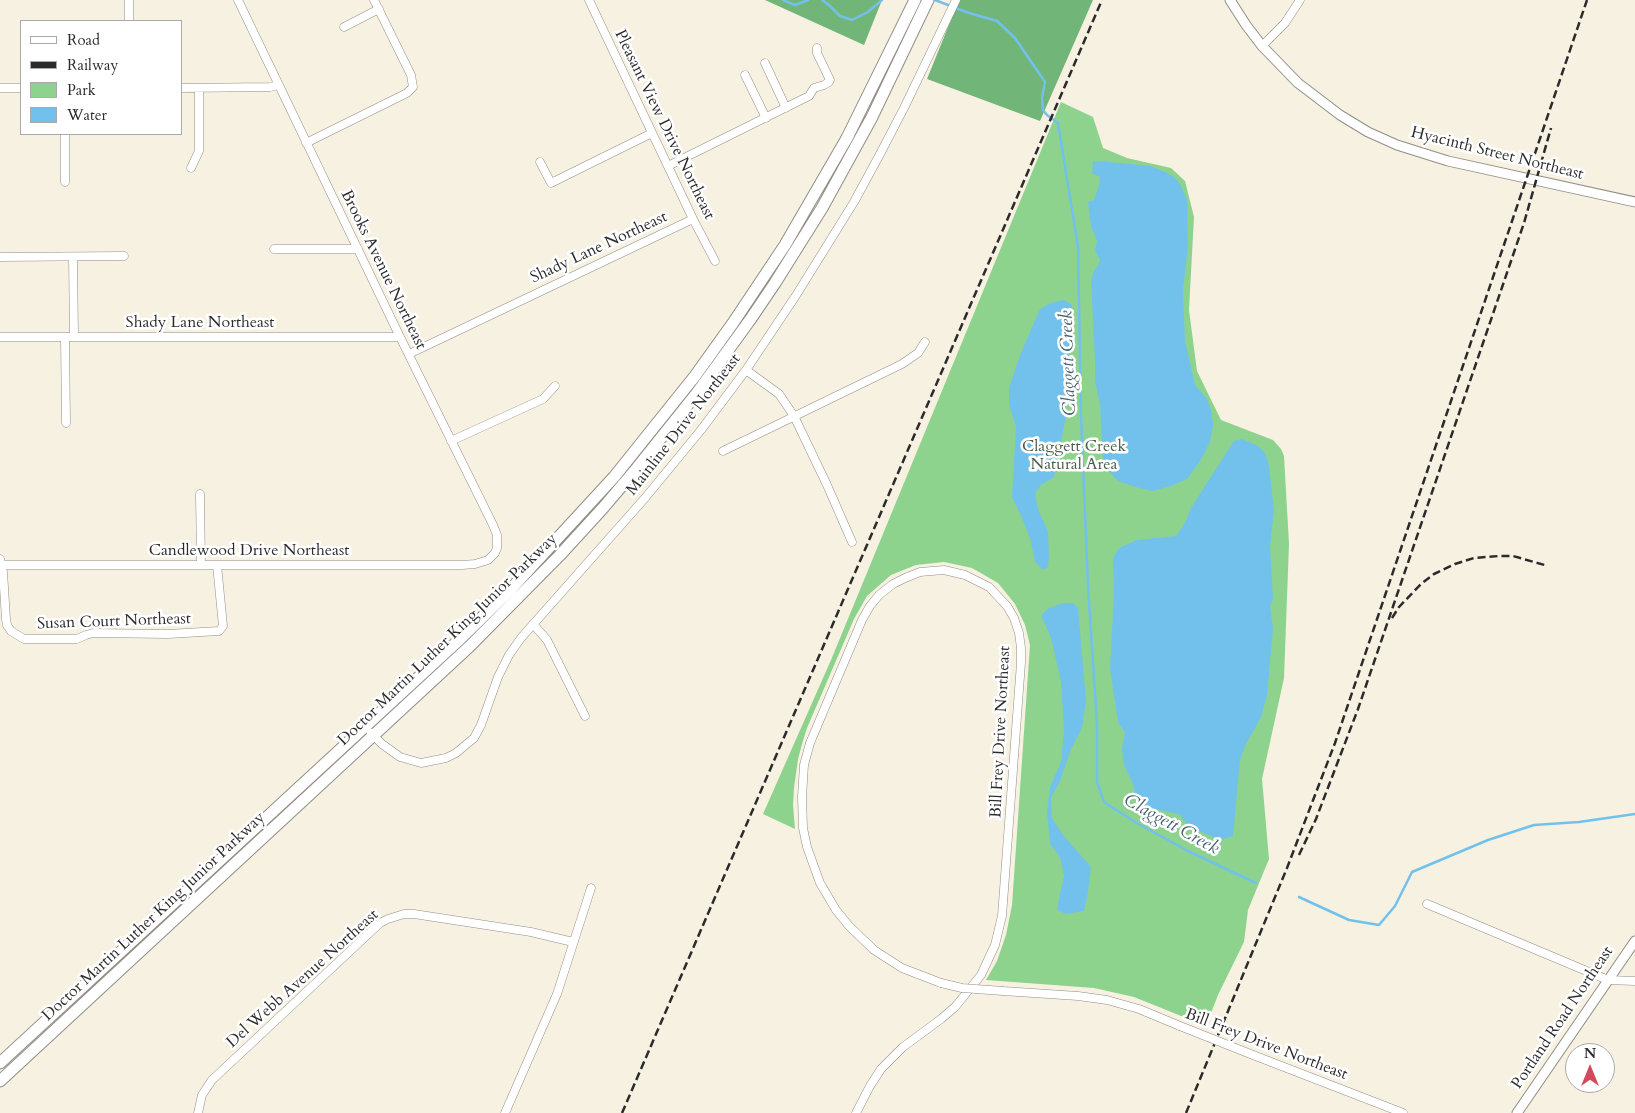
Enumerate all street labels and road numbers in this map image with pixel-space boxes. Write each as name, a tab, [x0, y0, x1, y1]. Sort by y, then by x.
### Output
street label: Pleasant View Drive Northeast	[610, 27, 718, 223]
street label: Hyacinth Street Northeast	[1409, 123, 1585, 185]
street label: Brooks Avenue Northeast	[336, 187, 430, 353]
street label: Shady Lane Northeast	[528, 208, 670, 288]
street label: Shady Lane Northeast	[126, 313, 274, 333]
street label: Mainline Drive Northeast	[623, 350, 745, 500]
street label: Doctor Martin Luther King Junior Parkway	[334, 530, 562, 750]
street label: Candlewood Drive Northeast	[149, 541, 349, 561]
street label: Susan Court Northeast	[37, 610, 191, 634]
street label: Bill Frey Drive Northeast	[987, 645, 1015, 819]
street label: Doctor Martin Luther King Junior Parkway	[39, 809, 269, 1025]
street label: Del Webb Avenue Northeast	[223, 906, 383, 1052]
street label: Portland Road Northeast	[1508, 943, 1618, 1093]
street label: Bill Frey Drive Northeast	[1182, 1005, 1350, 1085]

